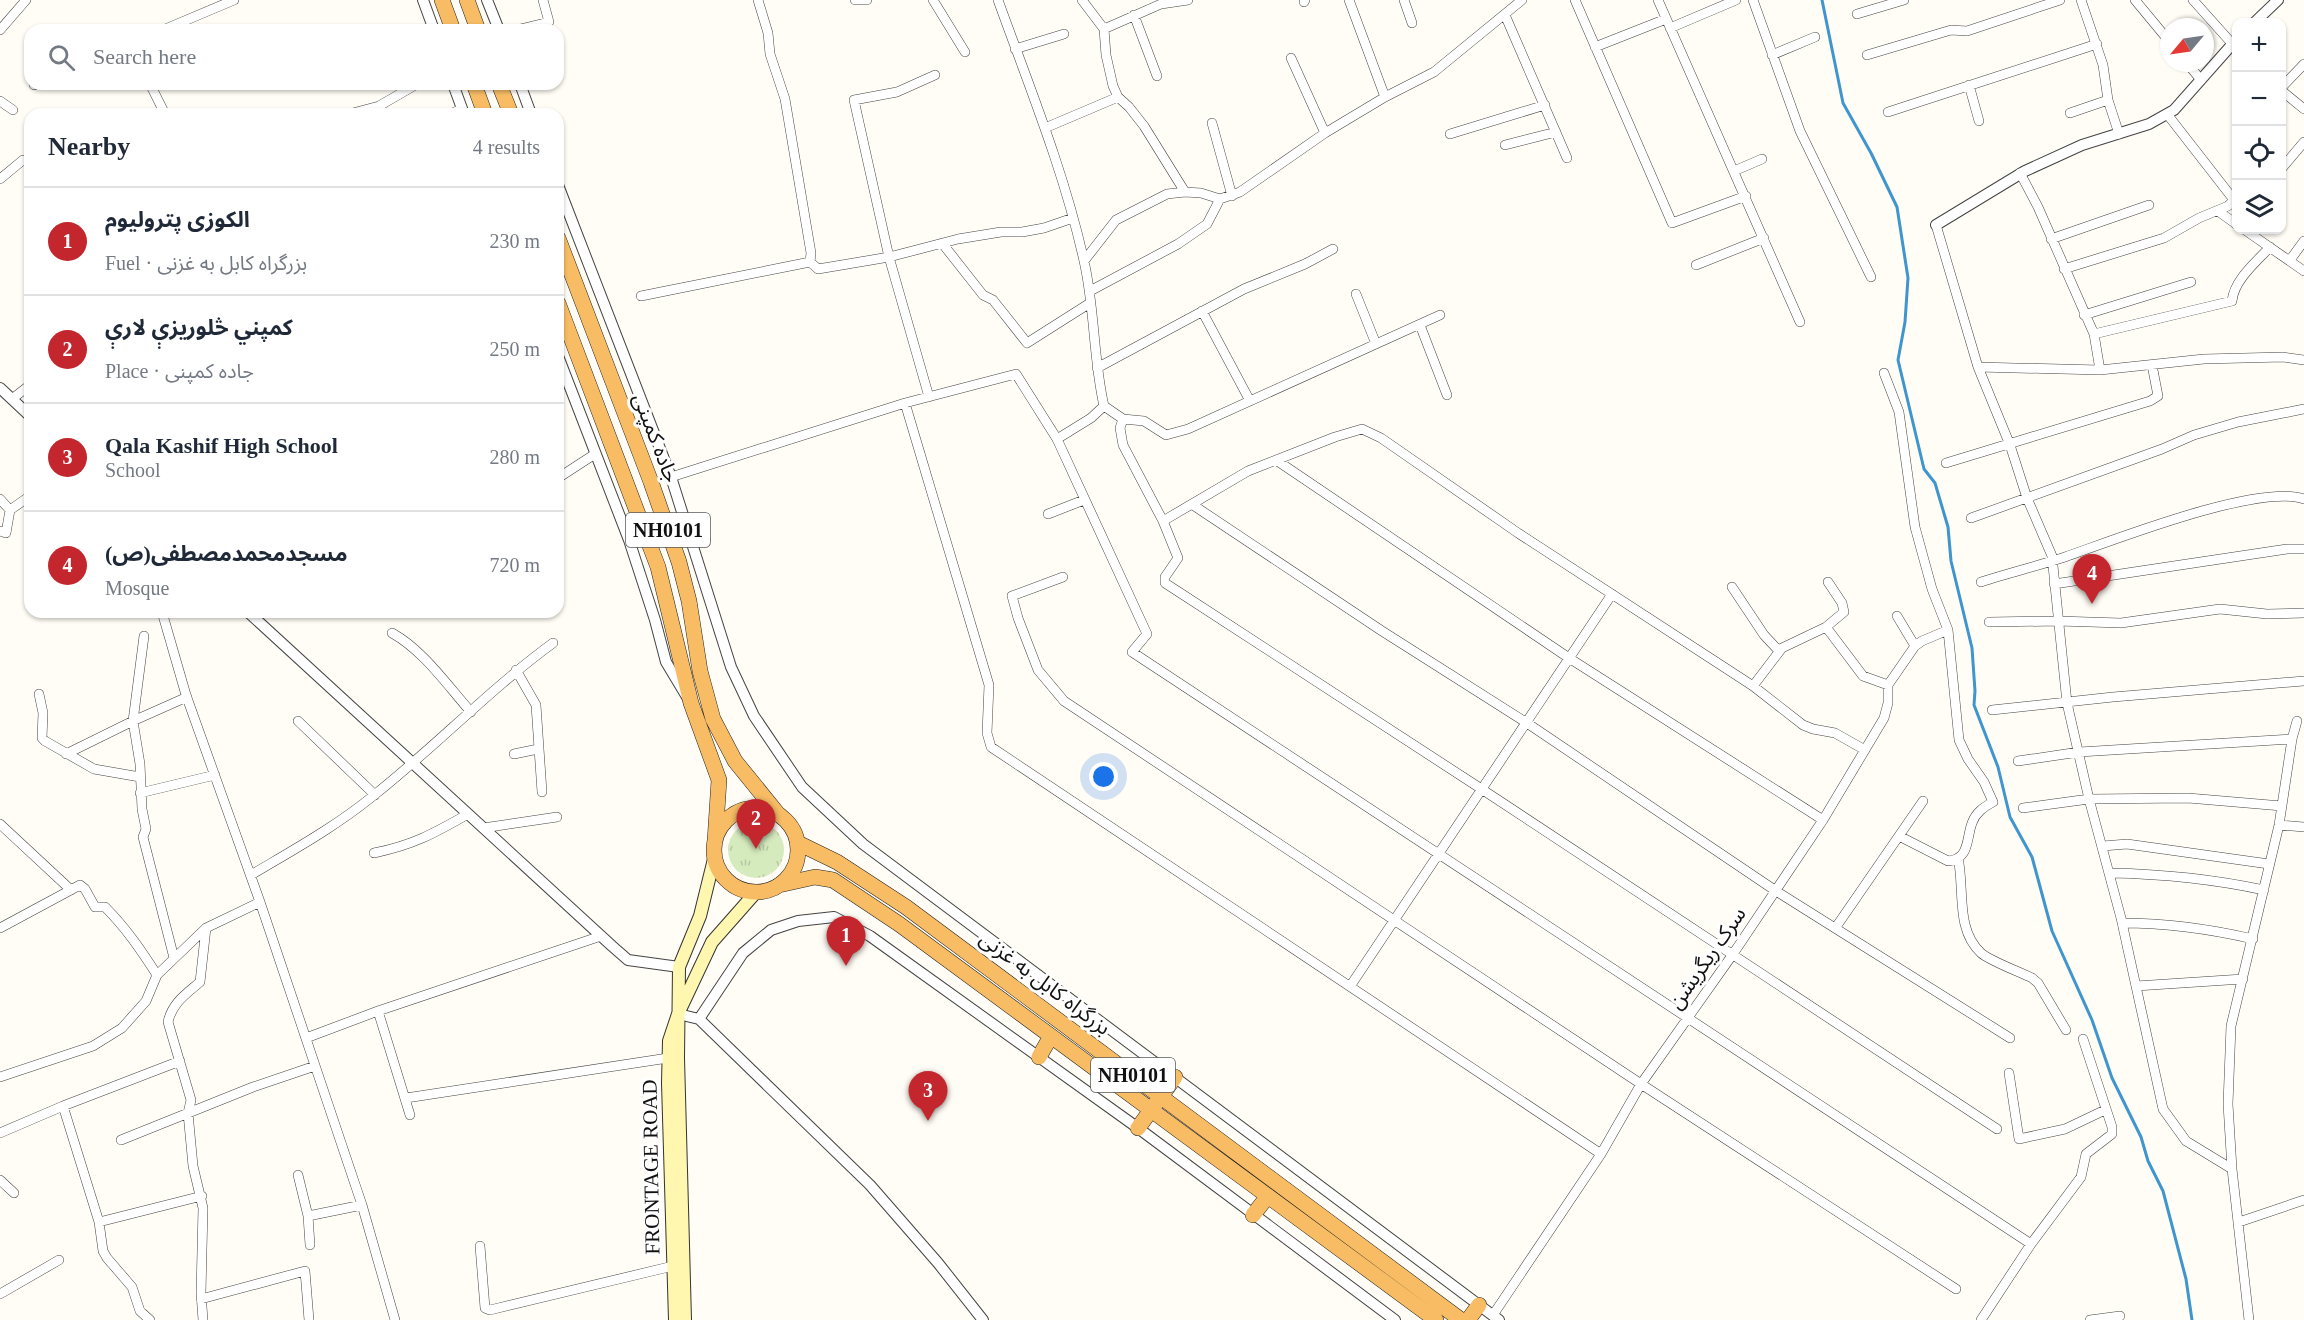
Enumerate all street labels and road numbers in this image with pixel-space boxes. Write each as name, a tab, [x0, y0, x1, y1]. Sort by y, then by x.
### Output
street label: جاده کمپنی	[627, 390, 684, 486]
road number: NH0101	[626, 513, 710, 547]
street label: سرک ریگریشن	[1663, 902, 1751, 1014]
street label: بزرگراه کابل به غزنی	[975, 926, 1115, 1040]
road number: NH0101	[1091, 1058, 1175, 1092]
street label: FRONTAGE ROAD	[637, 1079, 665, 1255]

